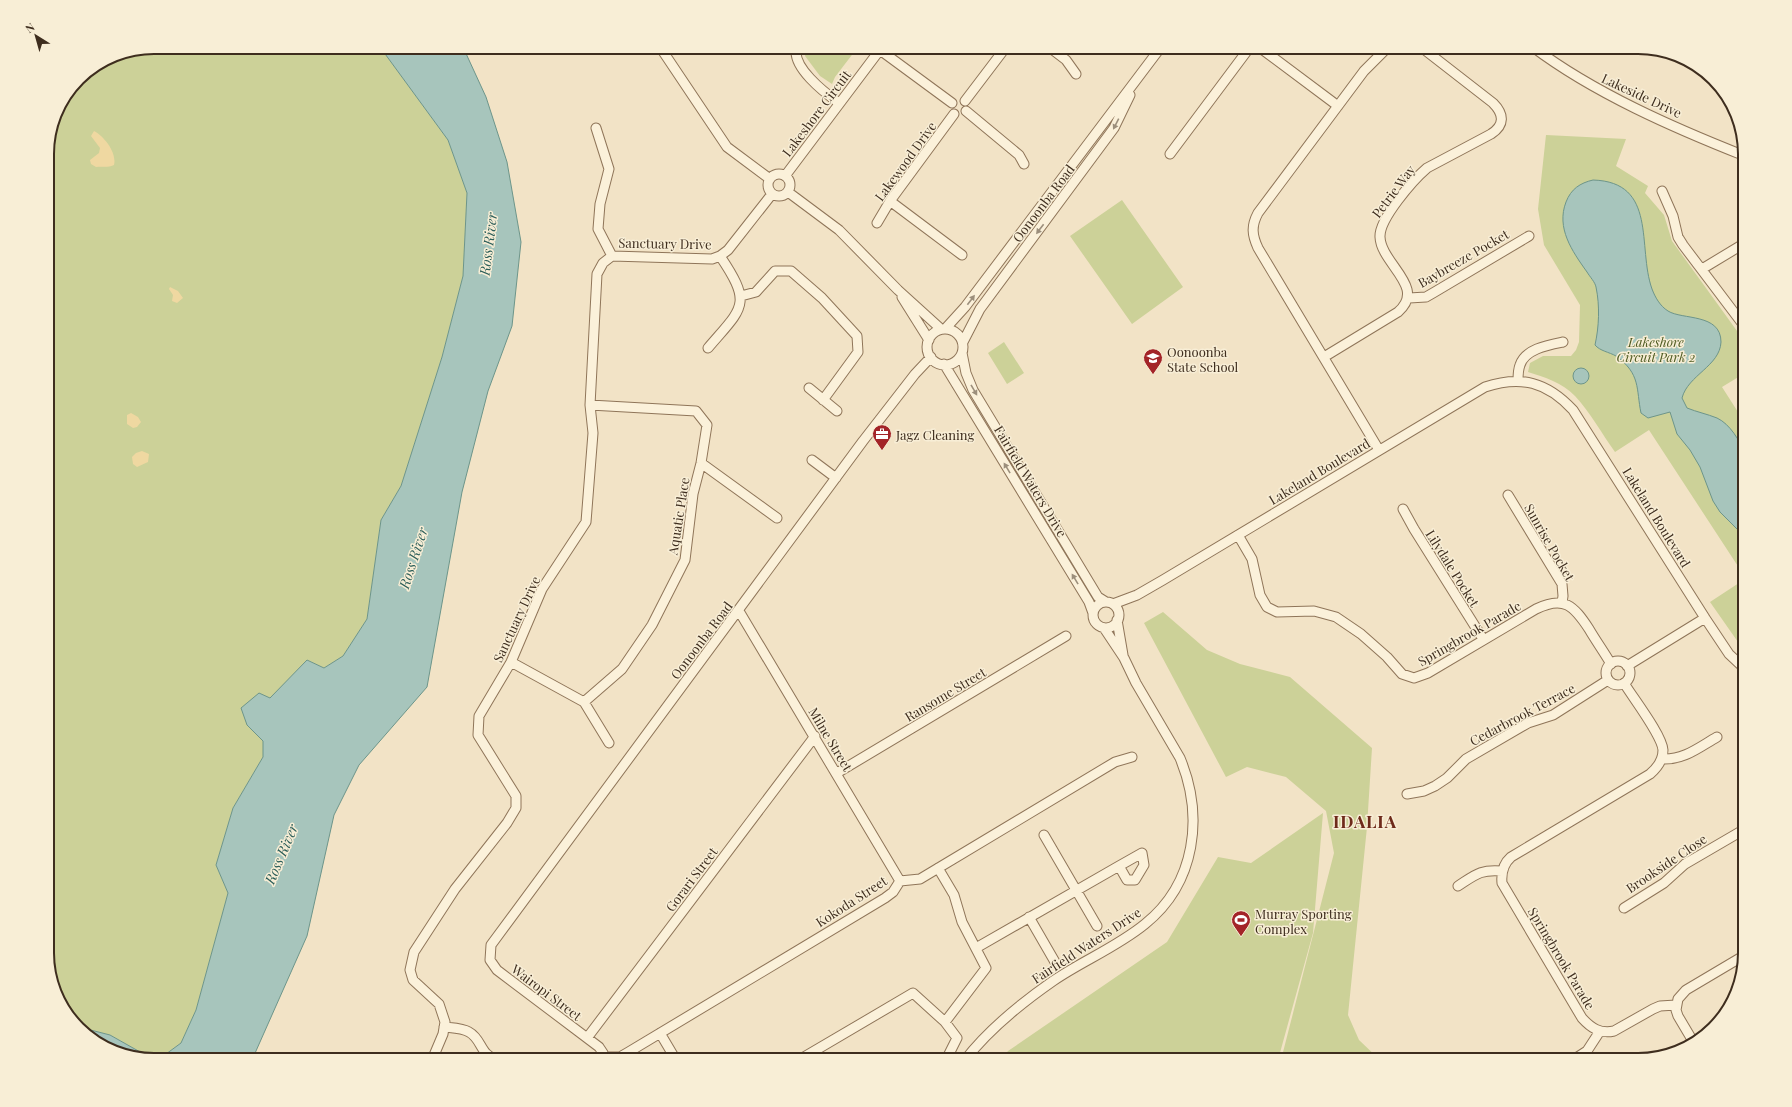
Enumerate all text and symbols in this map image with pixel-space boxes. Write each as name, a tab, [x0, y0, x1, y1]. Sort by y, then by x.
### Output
north arrow	[16, 16, 56, 56]
text: N	[22, 19, 37, 36]
street label: Lakeshore Circuit	[778, 66, 854, 160]
street label: Lakeside Drive	[1599, 69, 1685, 121]
street label: Lakewood Drive	[870, 118, 940, 204]
one-way arrow	[1113, 118, 1120, 129]
street label: Oonoonba Road	[1008, 160, 1078, 245]
street label: Petrie Way	[1368, 161, 1419, 221]
water label: Ross River	[475, 210, 501, 278]
one-way arrow	[1036, 223, 1044, 234]
street label: Baybreeze Pocket	[1415, 225, 1512, 291]
street label: Sanctuary Drive	[618, 234, 712, 252]
one-way arrow	[966, 294, 975, 305]
park label: Lakeshore Circuit Park 2	[1617, 333, 1695, 365]
place label: Oonoonba State School	[1167, 343, 1239, 375]
school or university icon: Oonoonba State School	[1142, 347, 1164, 375]
one-way arrow	[970, 384, 977, 396]
street label: Fairfield Waters Drive	[991, 422, 1071, 540]
office icon: Jagz Cleaning	[871, 423, 893, 451]
place label: Jagz Cleaning	[895, 426, 975, 443]
street label: Lakeland Boulevard	[1265, 434, 1373, 508]
one-way arrow	[1004, 462, 1011, 474]
street label: Lakeland Boulevard	[1619, 464, 1695, 571]
street label: Aquatic Place	[663, 476, 693, 557]
street label: Sunrise Pocket	[1521, 500, 1579, 584]
water label: Ross River	[394, 524, 432, 592]
street label: Lilydale Pocket	[1422, 526, 1484, 610]
street label: Sanctuary Drive	[489, 573, 544, 665]
one-way arrow	[1071, 573, 1078, 585]
street label: Springbrook Parade	[1414, 596, 1524, 669]
street label: Oonoonba Road	[666, 597, 736, 682]
street label: Ransome Street	[901, 663, 989, 725]
street label: Cedarbrook Terrace	[1466, 679, 1578, 749]
street label: Milne Street	[805, 704, 857, 774]
district label: IDALIA	[1333, 810, 1397, 832]
water label: Ross River	[259, 820, 303, 888]
street label: Brookside Close	[1622, 829, 1710, 896]
street label: Gorari Street	[661, 843, 721, 915]
street label: Kokoda Street	[812, 871, 890, 930]
street label: Fairfield Waters Drive	[1028, 903, 1144, 987]
street label: Springbrook Parade	[1525, 904, 1599, 1013]
place label: Murray Sporting Complex	[1255, 905, 1352, 937]
sports icon: Murray Sporting Complex	[1230, 909, 1252, 937]
street label: Wairopi Street	[508, 959, 586, 1024]

